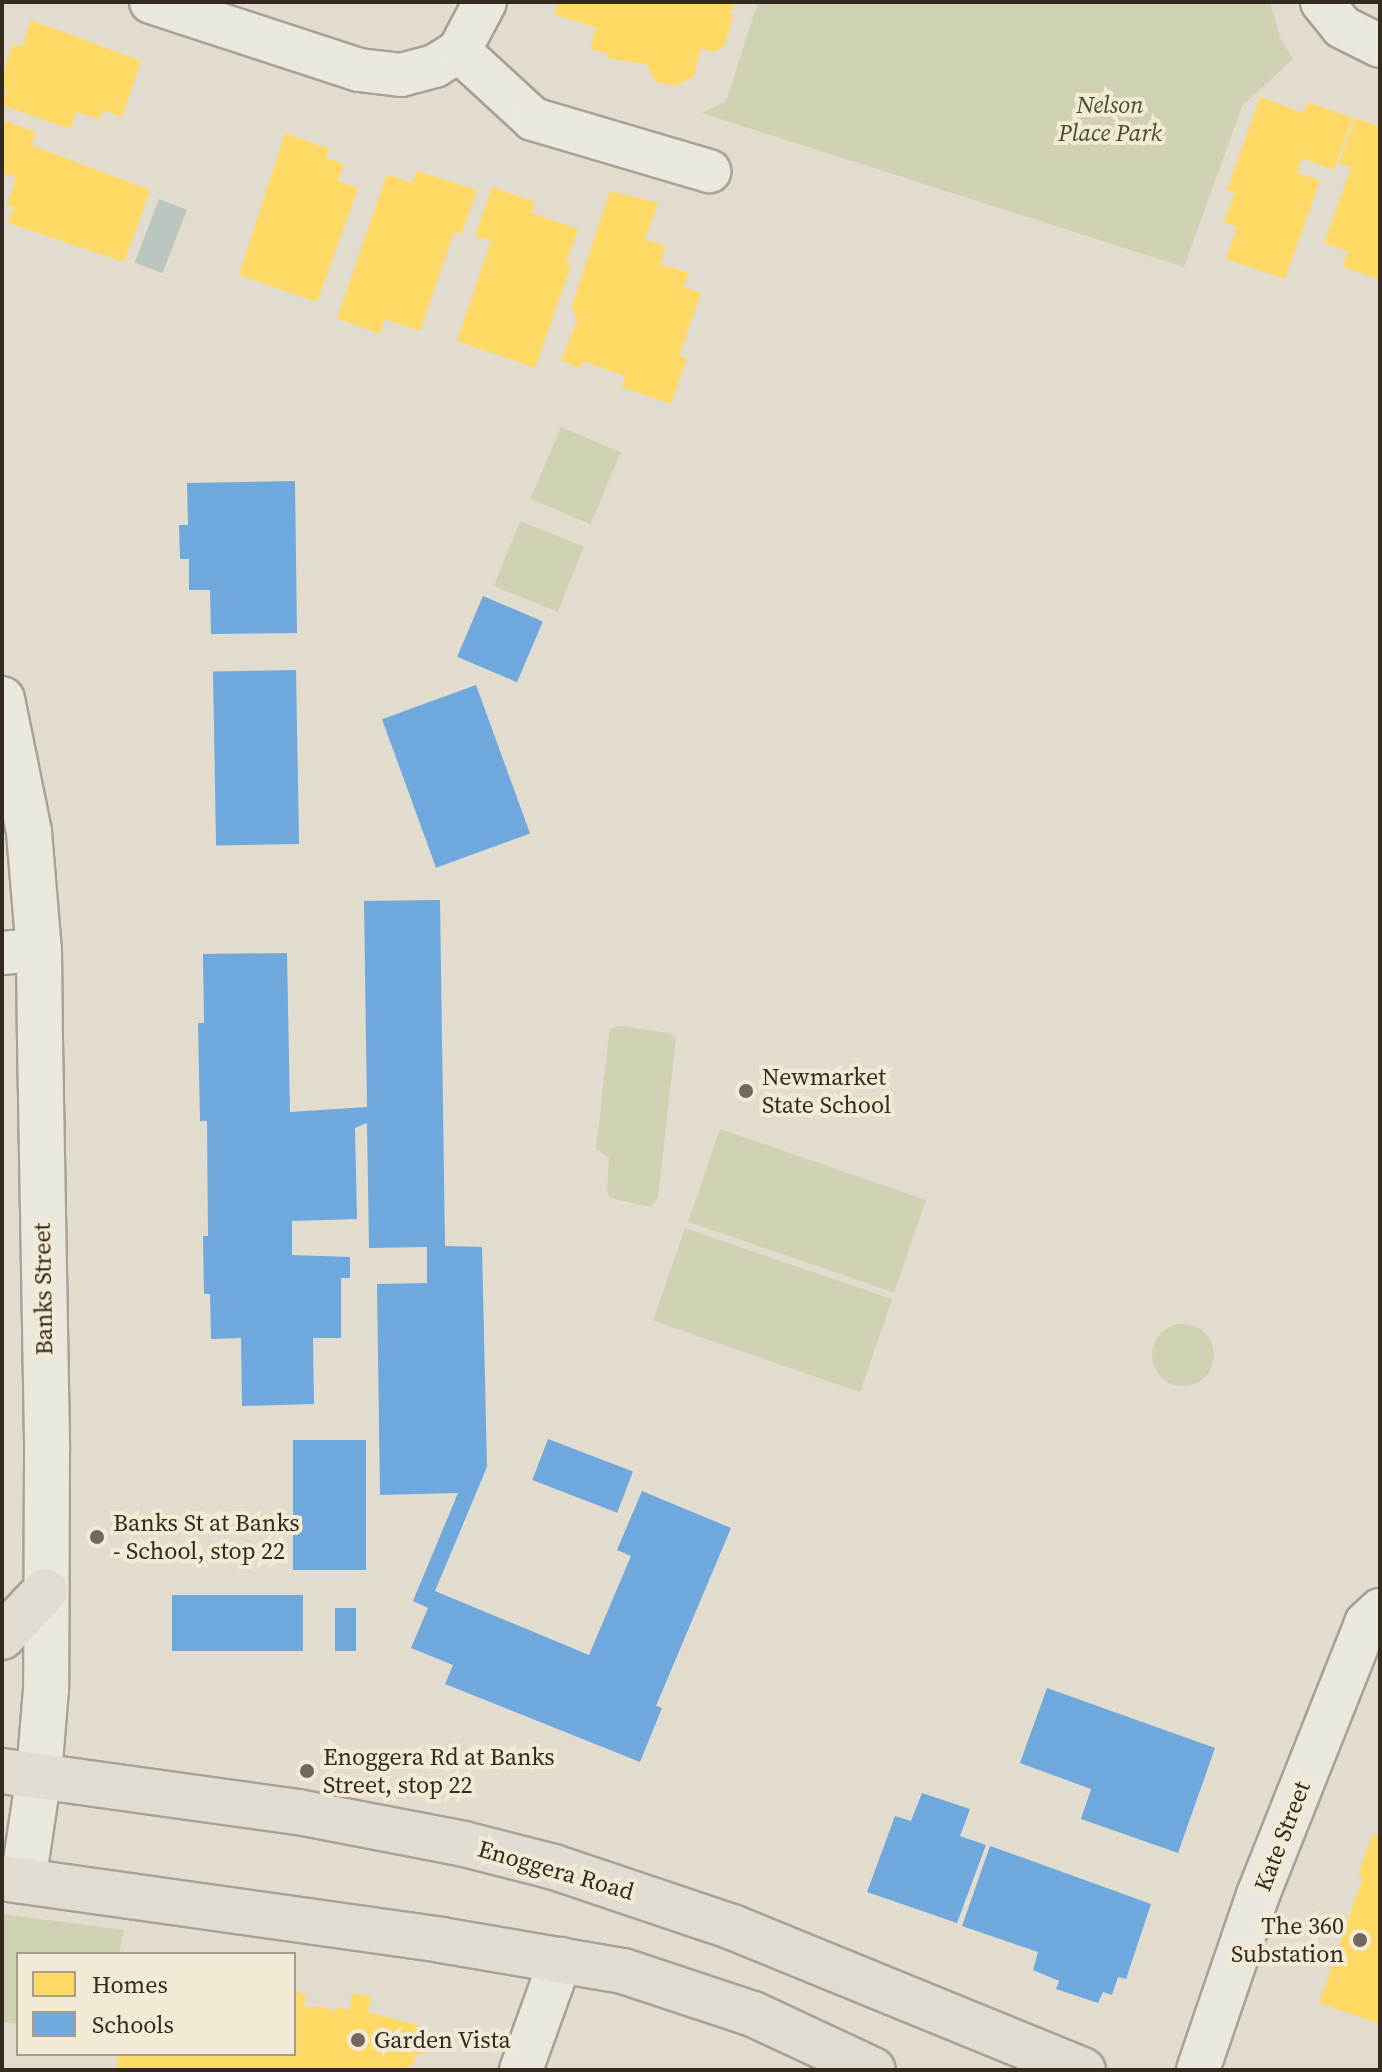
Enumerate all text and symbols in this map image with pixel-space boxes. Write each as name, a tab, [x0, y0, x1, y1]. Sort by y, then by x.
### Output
park label: Nelson Place Park	[1058, 91, 1162, 147]
place label: Newmarket State School	[762, 1063, 891, 1119]
marker: Newmarket State School	[737, 1082, 755, 1100]
street label: Banks Street	[27, 1222, 59, 1356]
place label: Banks St at Banks - School, stop 22	[113, 1509, 300, 1565]
marker: Banks St at Banks - School, stop 22	[88, 1528, 106, 1546]
place label: Enoggera Rd at Banks Street, stop 22	[323, 1743, 555, 1799]
marker: Enoggera Rd at Banks Street, stop 22	[298, 1762, 316, 1780]
street label: Kate Street	[1248, 1777, 1316, 1895]
street label: Enoggera Road	[475, 1834, 637, 1906]
place label: The 360 Substation	[1231, 1912, 1344, 1968]
marker: The 360 Substation	[1351, 1931, 1369, 1949]
legend	[16, 1952, 296, 2056]
text: Homes	[92, 1968, 168, 2001]
text: Schools	[92, 2008, 174, 2041]
place label: Garden Vista	[374, 2026, 511, 2054]
marker: Garden Vista	[349, 2031, 367, 2049]

